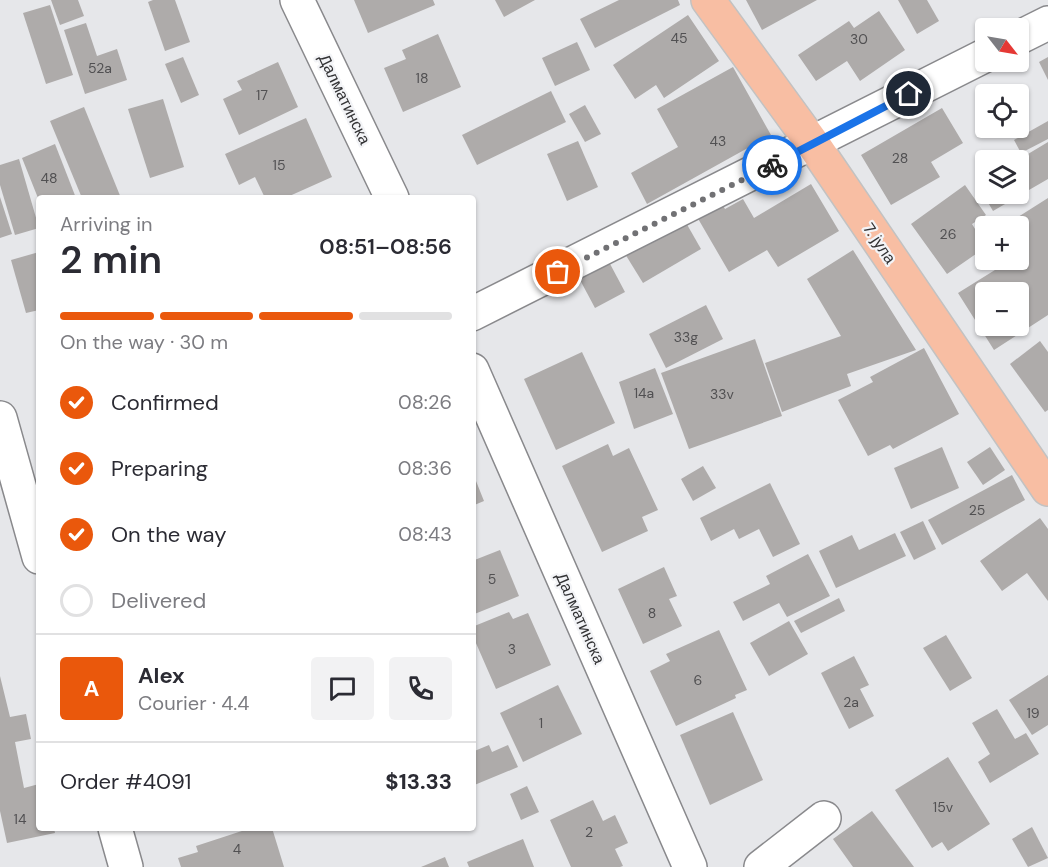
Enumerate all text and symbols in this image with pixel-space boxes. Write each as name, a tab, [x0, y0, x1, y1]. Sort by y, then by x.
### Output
north arrow	[975, 18, 1029, 72]
map controls	[975, 18, 1029, 336]
house number: 45	[670, 29, 688, 47]
house number: 30	[850, 30, 868, 48]
street label: Далматинска	[314, 51, 376, 148]
house number: 52a	[88, 59, 112, 77]
pin	[883, 68, 934, 119]
house number: 18	[416, 69, 428, 87]
icon: home	[892, 77, 925, 110]
button: locate	[975, 84, 1029, 138]
house number: 17	[256, 86, 268, 104]
house number: 43	[710, 132, 726, 150]
courier	[742, 135, 802, 195]
icon: bike	[756, 149, 789, 182]
house number: 28	[892, 149, 908, 167]
button: layers	[975, 150, 1029, 204]
house number: 15	[273, 156, 285, 174]
house number: 48	[40, 169, 58, 187]
text: Arriving in	[60, 211, 152, 237]
button: +	[975, 216, 1029, 270]
street label: 7. јула	[858, 219, 901, 268]
house number: 26	[940, 225, 956, 243]
text: 08:51–08:56	[319, 232, 452, 261]
text: 2 min	[60, 234, 162, 285]
pin	[532, 246, 583, 297]
icon: bag	[541, 255, 574, 288]
button: −	[975, 282, 1029, 336]
house number: 33g	[674, 328, 698, 346]
text: On the way · 30 m	[60, 329, 228, 355]
house number: 14a	[634, 384, 654, 402]
house number: 33v	[710, 385, 735, 403]
icon: check	[60, 386, 93, 419]
text: Confirmed	[111, 388, 219, 417]
text: 08:26	[398, 389, 452, 415]
icon: check	[60, 452, 93, 485]
text: Preparing	[111, 454, 208, 483]
text: 08:36	[398, 455, 452, 481]
house number: 25	[969, 501, 985, 519]
icon: check	[60, 518, 93, 551]
text: On the way	[111, 520, 226, 549]
text: 08:43	[398, 521, 452, 547]
street label: Далматинска	[551, 569, 610, 667]
house number: 5	[488, 570, 496, 588]
text: Delivered	[111, 586, 206, 615]
house number: 8	[648, 604, 656, 622]
house number: 3	[508, 640, 516, 658]
button: chat	[311, 657, 374, 720]
button: phone	[389, 657, 452, 720]
text: Alex	[138, 661, 185, 690]
house number: 6	[694, 671, 702, 689]
text: A	[84, 674, 99, 703]
text: Courier · 4.4	[138, 690, 249, 716]
house number: 2a	[843, 693, 859, 711]
house number: 19	[1026, 704, 1040, 722]
house number: 1	[539, 714, 543, 732]
text: Order #4091	[60, 767, 191, 796]
text: $13.33	[385, 767, 452, 796]
house number: 15v	[933, 798, 954, 816]
house number: 14	[14, 810, 27, 828]
house number: 2	[585, 823, 593, 841]
house number: 4	[233, 840, 242, 858]

